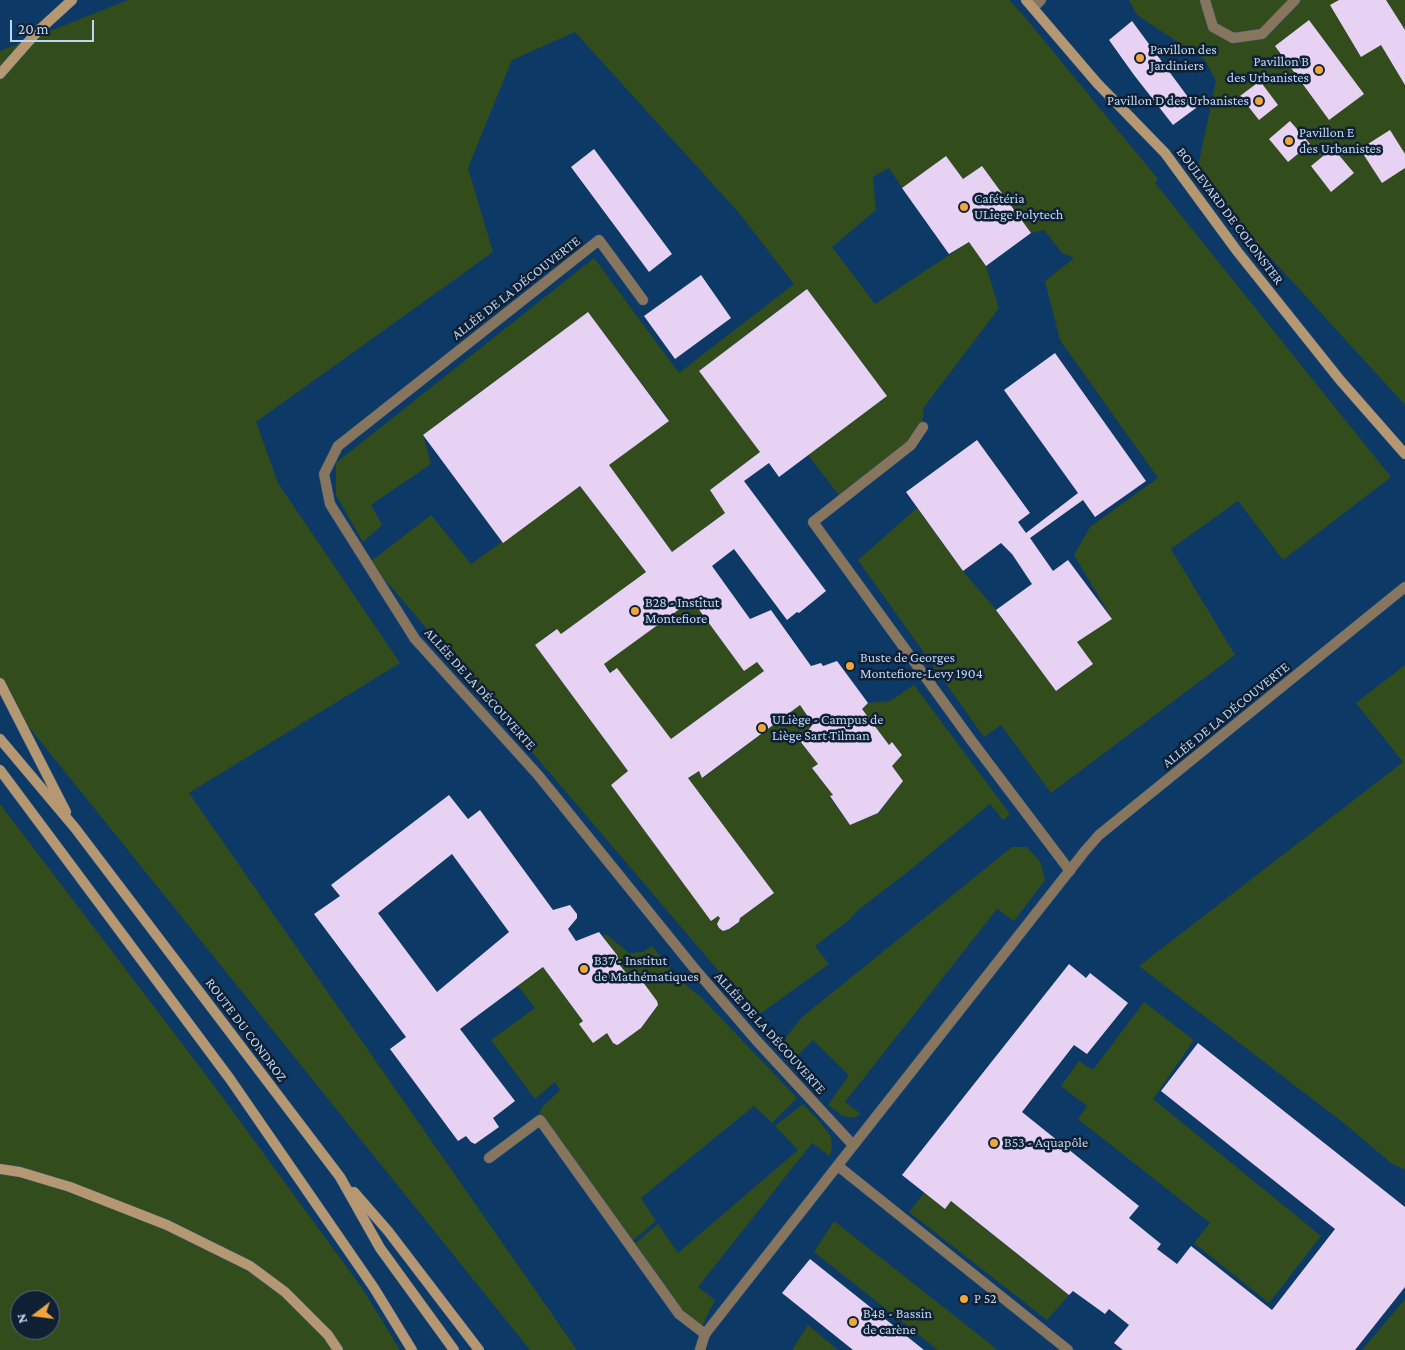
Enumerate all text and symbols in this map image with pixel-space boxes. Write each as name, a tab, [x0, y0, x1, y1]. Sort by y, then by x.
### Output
scale bar	[12, 10, 96, 42]
text: 20 m	[18, 21, 49, 37]
place label: Pavillon des Jardiniers	[1150, 42, 1217, 74]
marker: Pavillon des Jardiniers	[1134, 52, 1146, 64]
place label: Pavillon B des Urbanistes	[1227, 54, 1309, 86]
marker: Pavillon B des Urbanistes	[1313, 64, 1325, 76]
place label: Pavillon D des Urbanistes	[1107, 93, 1249, 109]
marker: Pavillon D des Urbanistes	[1253, 95, 1265, 107]
place label: Pavillon E des Urbanistes	[1299, 125, 1381, 158]
marker: Pavillon E des Urbanistes	[1283, 135, 1295, 147]
street label: BOULEVARD DE COLONSTER	[1173, 144, 1287, 288]
place label: Cafétéria ULiege Polytech	[974, 191, 1063, 223]
marker: Cafétéria ULiege Polytech	[958, 201, 970, 213]
street label: ALLÉE DE LA DÉCOUVERTE	[448, 233, 584, 343]
place label: B28 - Institut Montefiore	[645, 595, 719, 628]
marker: B28 - Institut Montefiore	[629, 605, 641, 617]
street label: ALLÉE DE LA DÉCOUVERTE	[421, 624, 539, 754]
place label: Buste de Georges Montefiore-Levy 1904	[860, 650, 983, 682]
street label: ALLÉE DE LA DÉCOUVERTE	[1159, 659, 1293, 771]
marker: Buste de Georges Montefiore-Levy 1904	[844, 660, 856, 672]
place label: ULiège - Campus de Liège Sart Tilman	[772, 712, 883, 744]
marker: ULiège - Campus de Liège Sart Tilman	[756, 722, 768, 734]
place label: B37 - Institut de Mathématiques	[594, 953, 699, 986]
marker: B37 - Institut de Mathématiques	[578, 963, 590, 975]
street label: ALLÉE DE LA DÉCOUVERTE	[711, 968, 829, 1098]
street label: ROUTE DU CONDROZ	[202, 975, 290, 1085]
place label: B53 - Aquapôle	[1004, 1135, 1088, 1151]
marker: B53 - Aquapôle	[988, 1137, 1000, 1149]
north arrow	[10, 1290, 60, 1340]
place label: P 52	[974, 1291, 997, 1307]
marker: P 52	[958, 1293, 970, 1305]
place label: B48 - Bassin de carène	[863, 1306, 932, 1338]
text: N	[13, 1312, 30, 1325]
marker: B48 - Bassin de carène	[847, 1316, 859, 1328]

